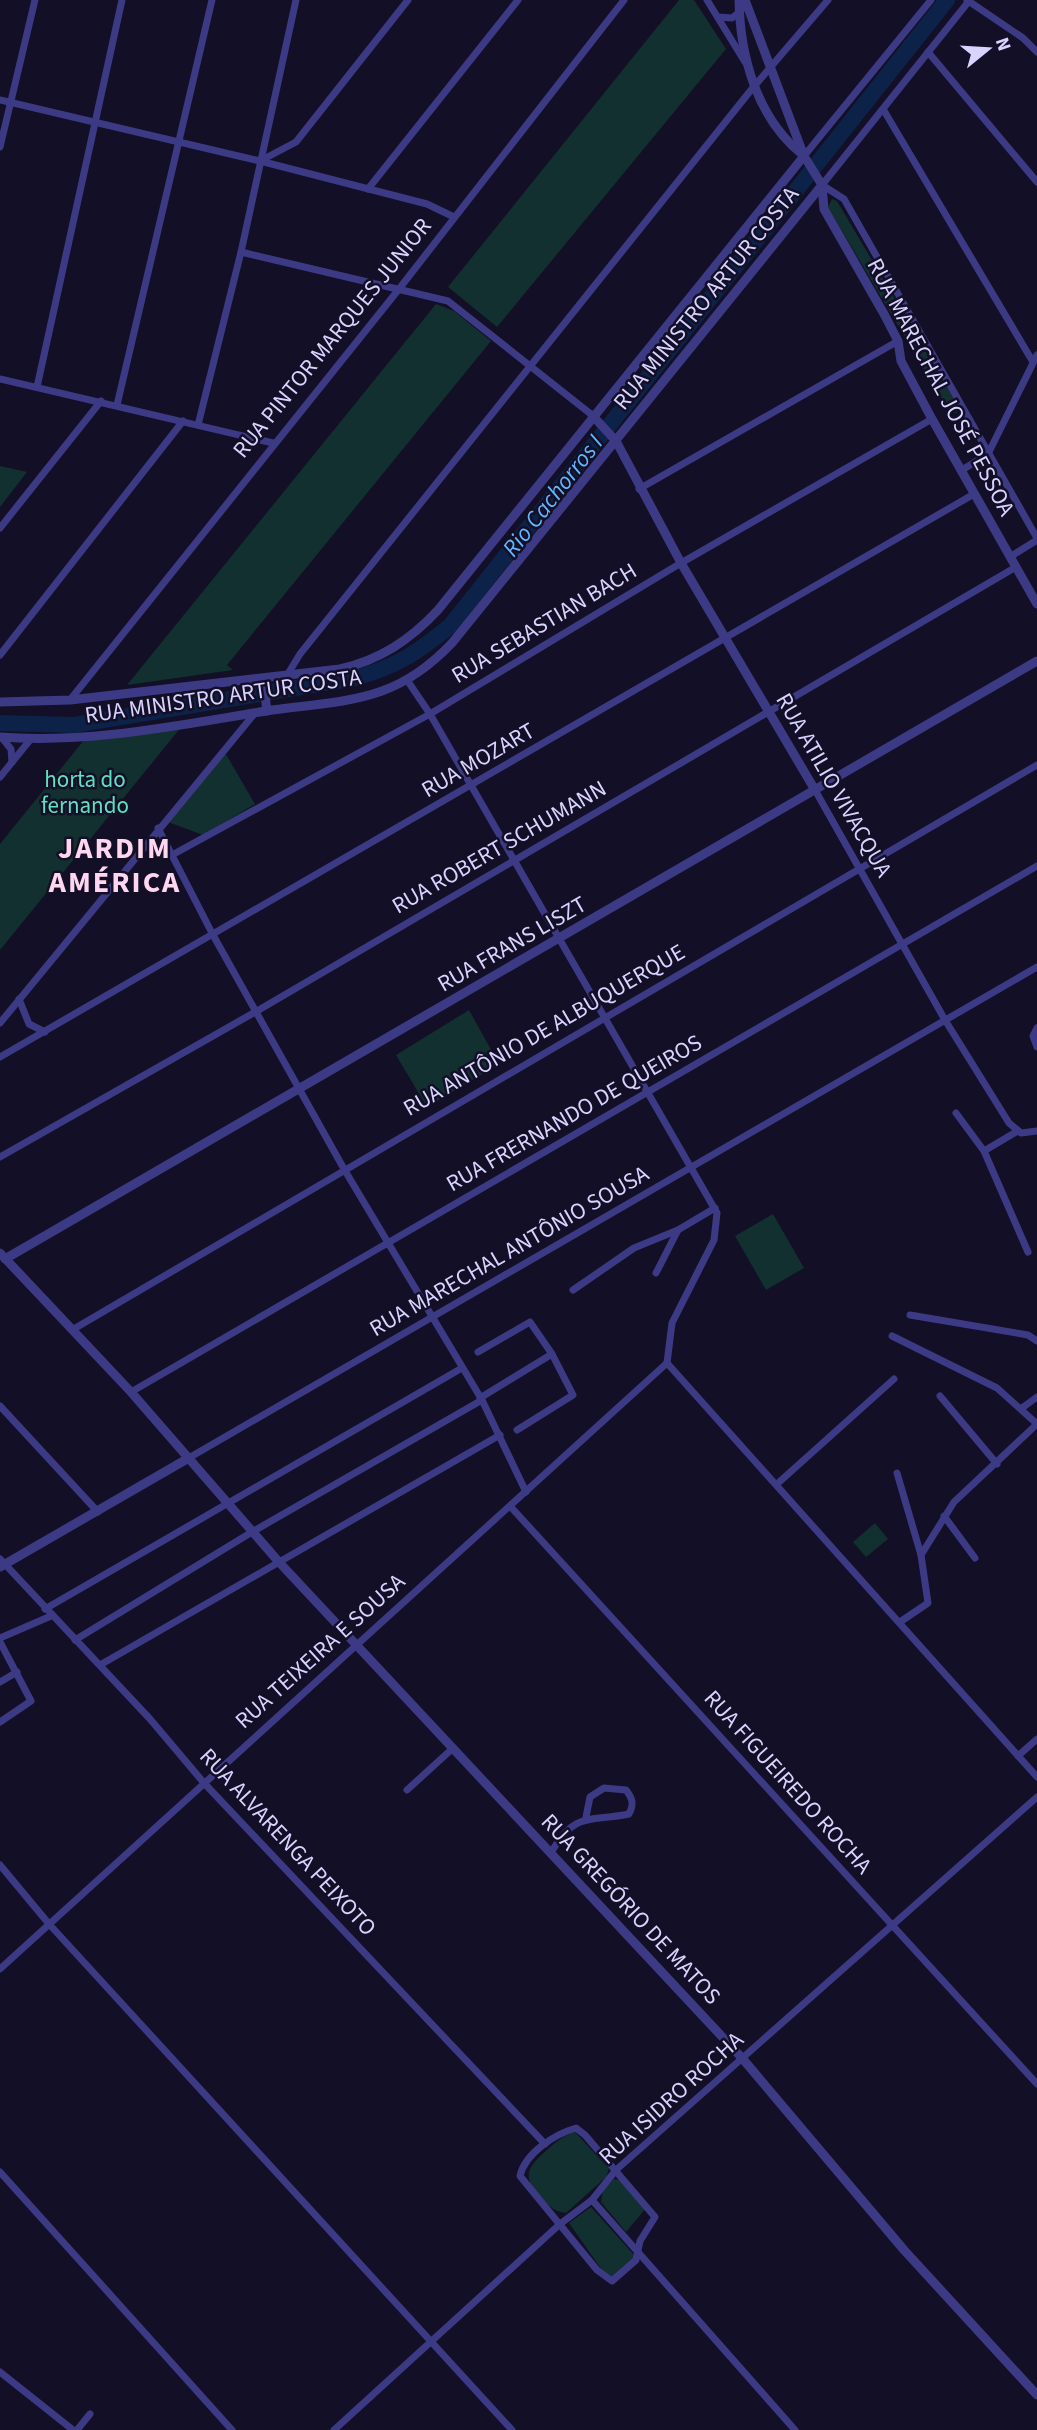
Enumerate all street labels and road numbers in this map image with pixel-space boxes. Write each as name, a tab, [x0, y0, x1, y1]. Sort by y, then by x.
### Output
street label: RUA MINISTRO ARTUR COSTA	[605, 179, 807, 417]
street label: RUA PINTOR MARQUES JUNIOR	[225, 211, 439, 465]
street label: RUA MARECHAL JOSÉ PESSOA	[859, 252, 1023, 522]
street label: RUA SEBASTIAN BACH	[445, 554, 643, 692]
street label: RUA MINISTRO ARTUR COSTA	[83, 660, 364, 732]
street label: RUA ATILIO VIVACQUA	[768, 687, 900, 884]
street label: RUA MOZART	[415, 714, 541, 806]
street label: RUA ROBERT SCHUMANN	[386, 772, 612, 922]
street label: RUA FRANS LISZT	[431, 888, 593, 1000]
street label: RUA ANTÔNIO DE ALBUQUERQUE	[397, 936, 691, 1124]
street label: RUA FRERNANDO DE QUEIROS	[440, 1026, 708, 1200]
street label: RUA MARECHAL ANTÔNIO SOUSA	[363, 1157, 655, 1345]
street label: RUA TEIXEIRA E SOUSA	[228, 1565, 413, 1736]
street label: RUA FIGUEIREDO ROCHA	[696, 1683, 880, 1882]
street label: RUA ALVARENGA PEIXOTO	[192, 1741, 384, 1943]
street label: RUA GREGÓRIO DE MATOS	[533, 1806, 729, 2012]
street label: RUA ISIDRO ROCHA	[591, 2023, 751, 2172]

